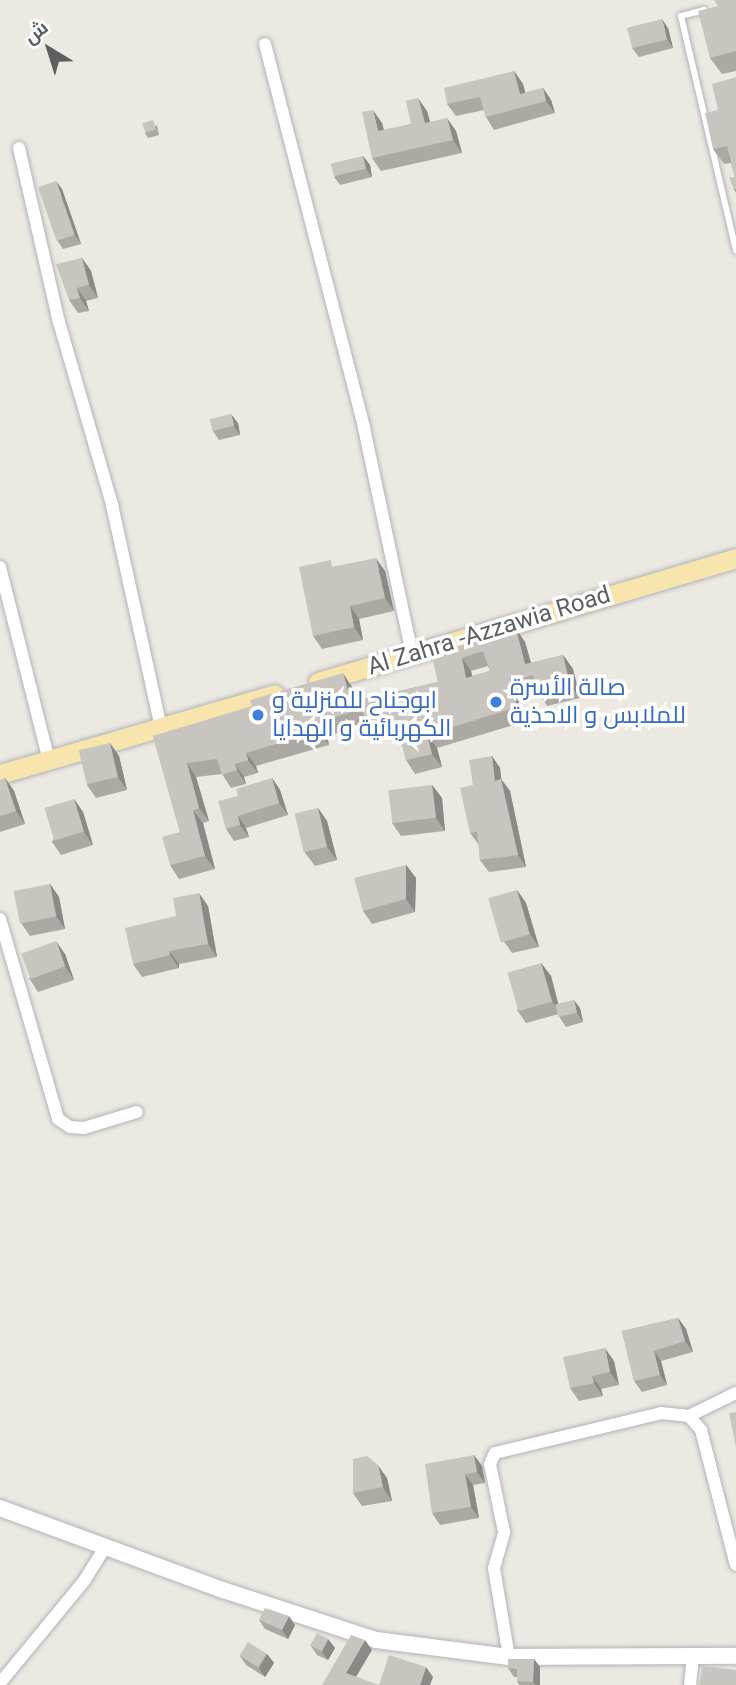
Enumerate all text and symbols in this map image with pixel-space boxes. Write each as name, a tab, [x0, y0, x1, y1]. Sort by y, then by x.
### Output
north arrow	[14, 14, 84, 84]
text: ش	[19, 15, 52, 49]
street label: Al Zahra -Azzawia Road	[364, 580, 614, 682]
place label: صالة الأسرة للملابس و الاحذية	[510, 674, 686, 730]
place label: ابوجناح للمنزلية و الكهربائية و الهدايا	[272, 687, 451, 743]
marker: صالة الأسرة للملابس و الاحذية	[488, 694, 504, 710]
marker: ابوجناح للمنزلية و الكهربائية و الهدايا	[250, 707, 266, 723]

